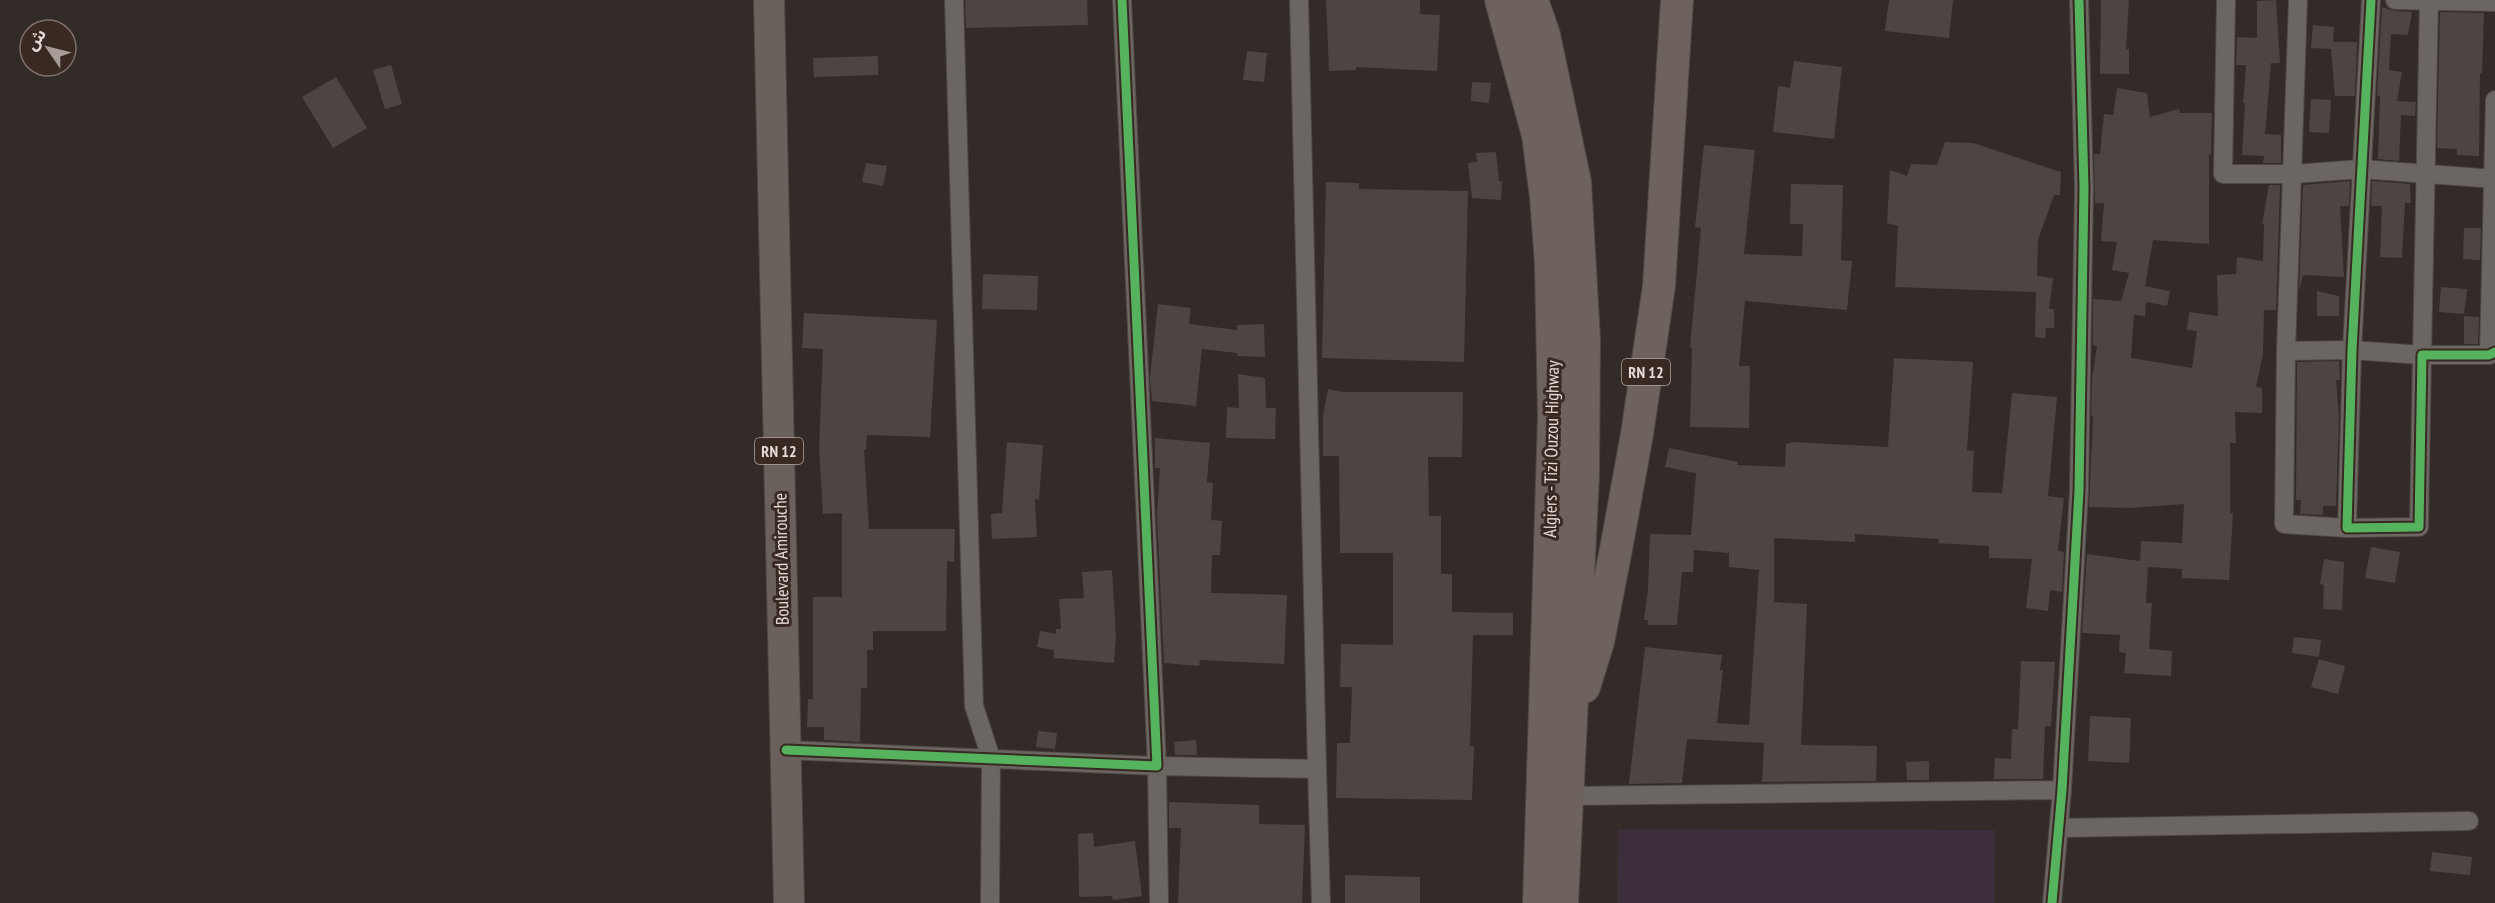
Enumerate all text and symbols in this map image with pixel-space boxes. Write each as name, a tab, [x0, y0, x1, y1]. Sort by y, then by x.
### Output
north arrow	[18, 18, 78, 78]
text: ش	[21, 25, 50, 54]
road number: RN 12	[1622, 359, 1670, 385]
street label: Algiers - Tizi Ouzou Highway	[1538, 360, 1564, 538]
road number: RN 12	[755, 438, 803, 464]
street label: Boulevard Amirouche	[768, 493, 794, 625]

